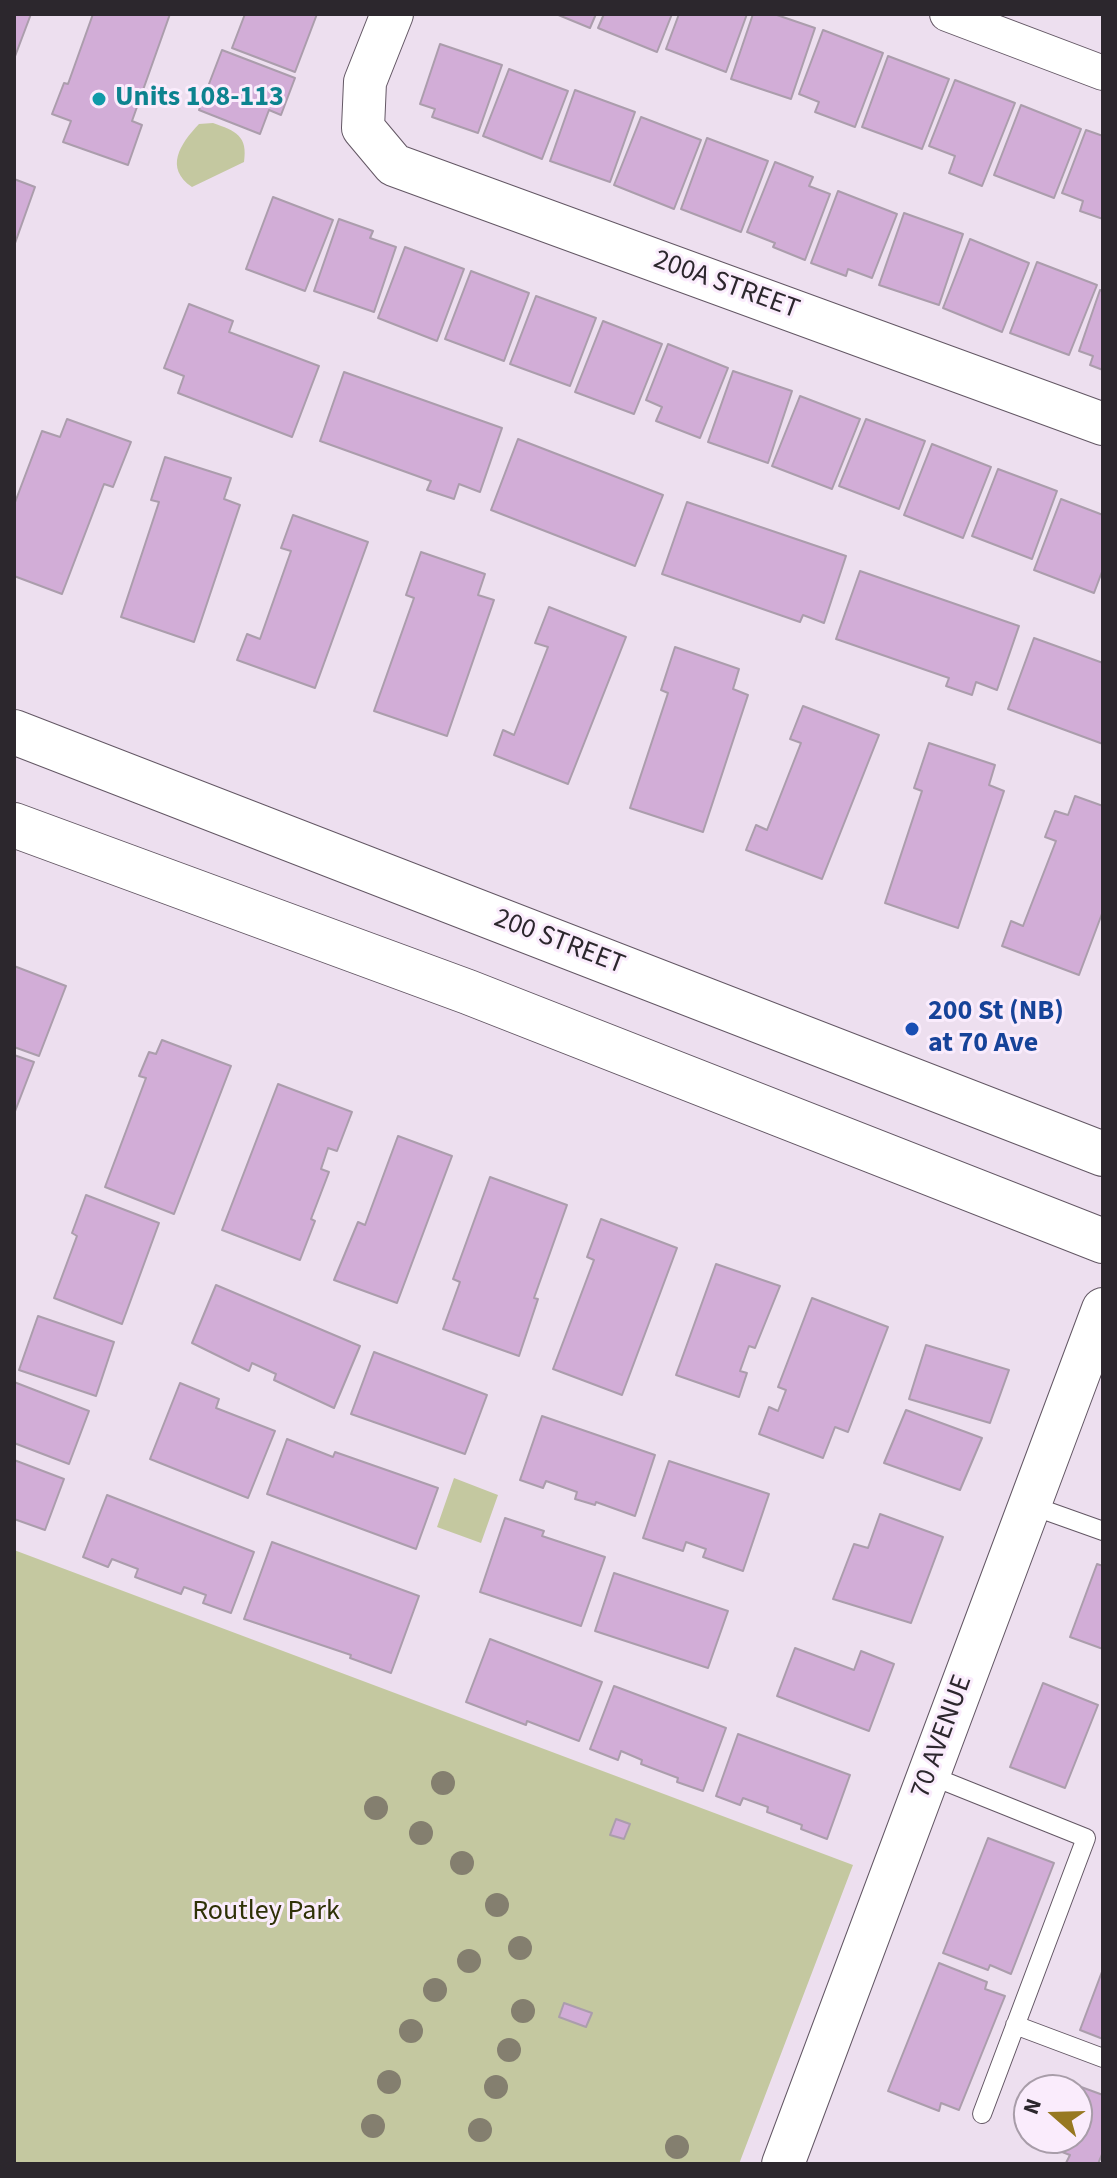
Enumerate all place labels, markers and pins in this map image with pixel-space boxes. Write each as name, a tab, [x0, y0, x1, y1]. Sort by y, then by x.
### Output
place label: Units 108-113	[115, 82, 284, 116]
marker: Units 108-113	[90, 90, 108, 108]
place label: 200 St (NB) at 70 Ave	[928, 996, 1064, 1062]
marker: 200 St (NB) at 70 Ave	[903, 1020, 921, 1038]

